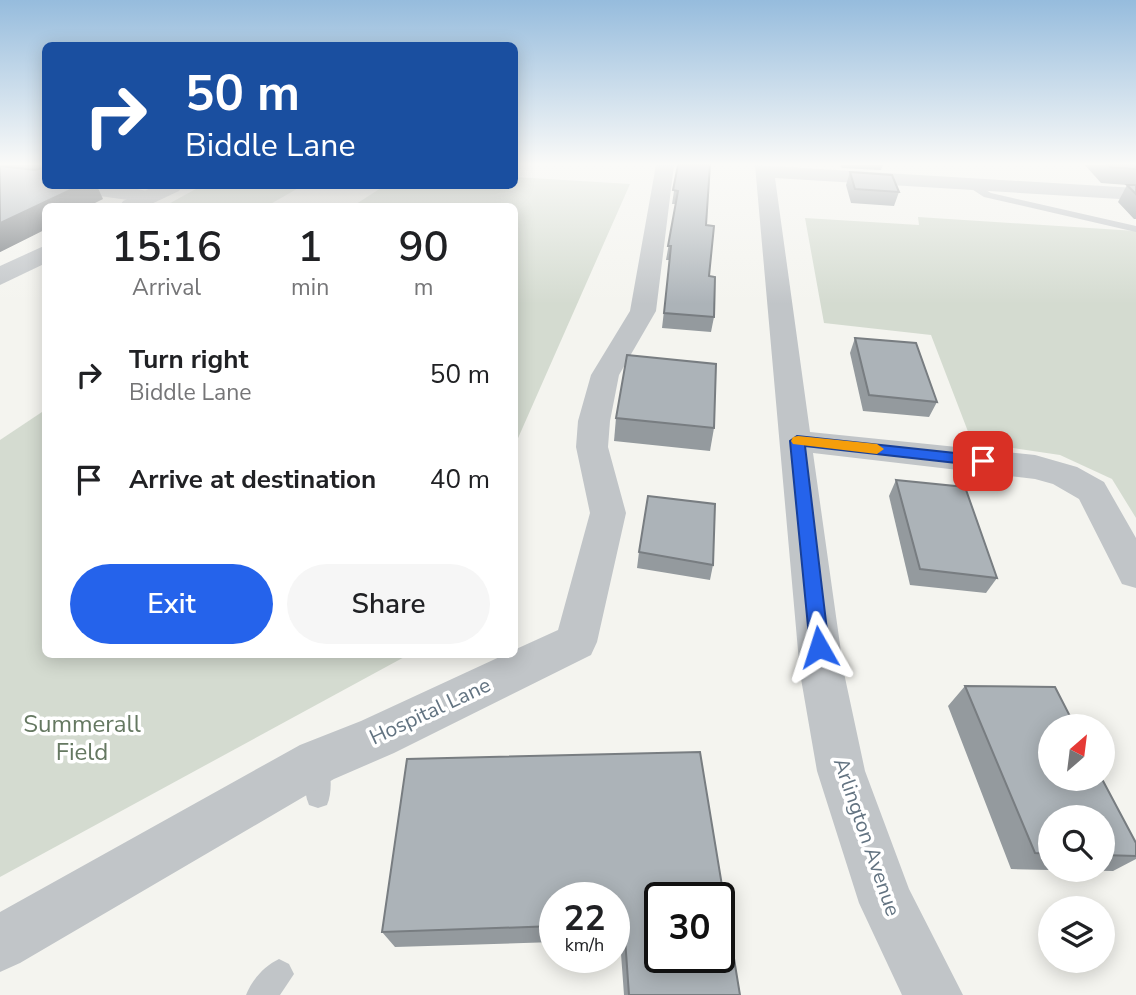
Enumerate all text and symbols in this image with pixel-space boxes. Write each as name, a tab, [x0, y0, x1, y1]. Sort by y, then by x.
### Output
text: 50 m	[185, 60, 300, 127]
icon: right	[70, 70, 161, 161]
text: Biddle Lane	[185, 124, 355, 167]
text: 15:16	[111, 219, 222, 276]
text: 1	[298, 219, 323, 276]
text: 90	[398, 219, 449, 276]
text: Arrival	[132, 272, 201, 303]
text: min	[291, 272, 329, 303]
text: m	[414, 272, 433, 303]
text: Turn right	[129, 342, 248, 377]
icon: right	[70, 356, 108, 394]
text: 50 m	[430, 357, 490, 392]
text: Biddle Lane	[129, 377, 252, 408]
pin	[953, 431, 1013, 491]
icon: arrive	[964, 442, 1002, 480]
icon: arrive	[70, 461, 108, 499]
text: Arrive at destination	[129, 462, 376, 497]
text: 40 m	[430, 462, 490, 497]
button: Exit	[70, 564, 273, 644]
button: Share	[287, 564, 490, 644]
position arrow	[782, 610, 856, 684]
street label: Hospital Lane	[365, 671, 495, 751]
park label: Summerall Field	[23, 708, 141, 768]
north arrow	[1038, 714, 1115, 791]
map controls	[1038, 714, 1115, 973]
street label: Arlington Avenue	[827, 754, 907, 920]
button: search	[1038, 805, 1115, 882]
speed limit sign: 30	[644, 882, 735, 973]
text: 22	[563, 895, 606, 942]
button: layers	[1038, 896, 1115, 973]
text: km/h	[565, 933, 604, 957]

